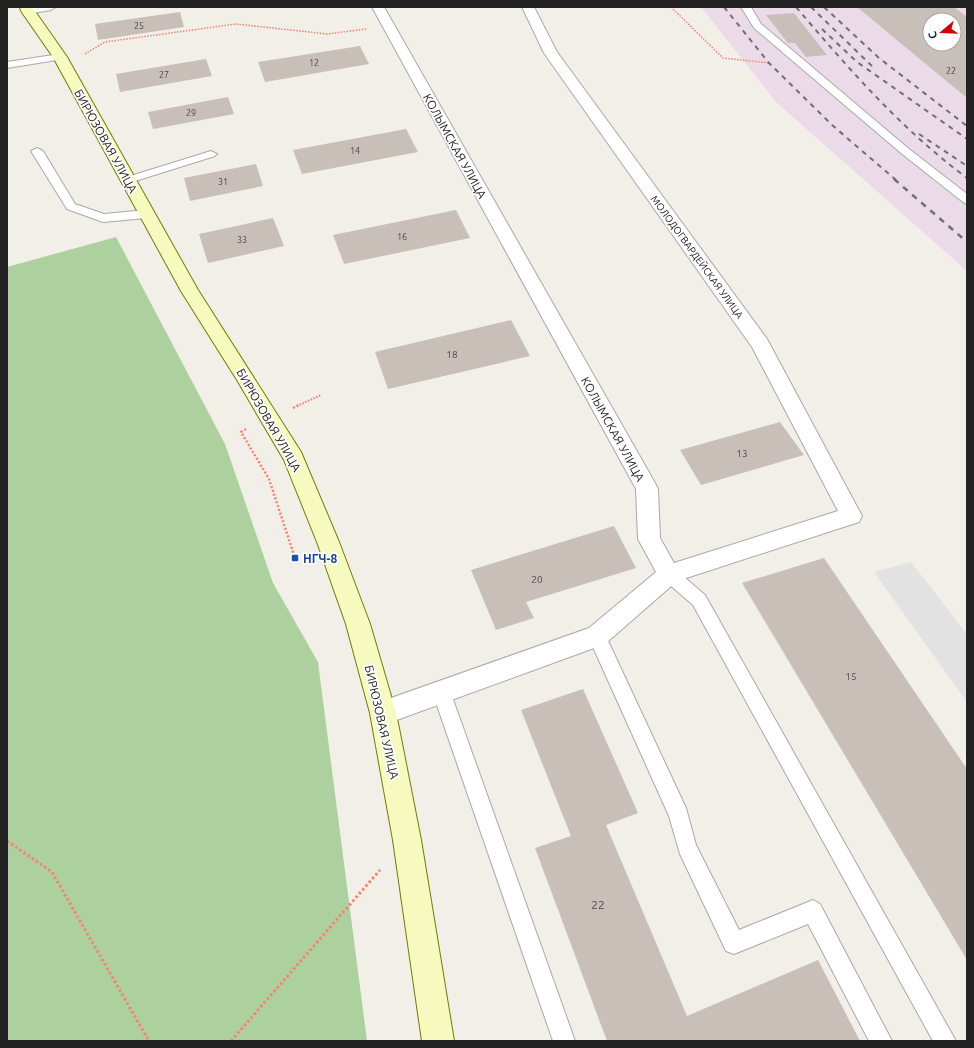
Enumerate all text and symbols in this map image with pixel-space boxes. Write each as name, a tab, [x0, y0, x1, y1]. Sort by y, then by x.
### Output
north arrow	[922, 12, 962, 52]
house number: 25	[134, 21, 144, 31]
text: С	[926, 30, 939, 41]
house number: 12	[309, 58, 319, 68]
house number: 22	[946, 66, 956, 76]
house number: 27	[159, 70, 169, 80]
street label: БИРЮЗОВАЯ УЛИЦА	[72, 87, 140, 195]
street label: КОЛЫМСКАЯ УЛИЦА	[421, 91, 489, 201]
house number: 29	[186, 108, 196, 118]
house number: 14	[350, 146, 360, 156]
house number: 31	[218, 177, 228, 187]
street label: МОЛОДОГВАРДЕЙСКАЯ УЛИЦА	[649, 193, 746, 321]
house number: 16	[397, 232, 407, 242]
house number: 33	[237, 235, 247, 245]
house number: 18	[446, 349, 458, 360]
street label: БИРЮЗОВАЯ УЛИЦА	[234, 366, 304, 474]
street label: КОЛЫМСКАЯ УЛИЦА	[579, 374, 647, 484]
house number: 13	[736, 448, 748, 459]
place label: НГЧ-8	[303, 552, 337, 565]
marker: НГЧ-8	[290, 553, 300, 563]
house number: 20	[531, 574, 543, 585]
street label: БИРЮЗОВАЯ УЛИЦА	[363, 664, 401, 780]
house number: 15	[845, 671, 857, 682]
house number: 22	[591, 898, 605, 911]

